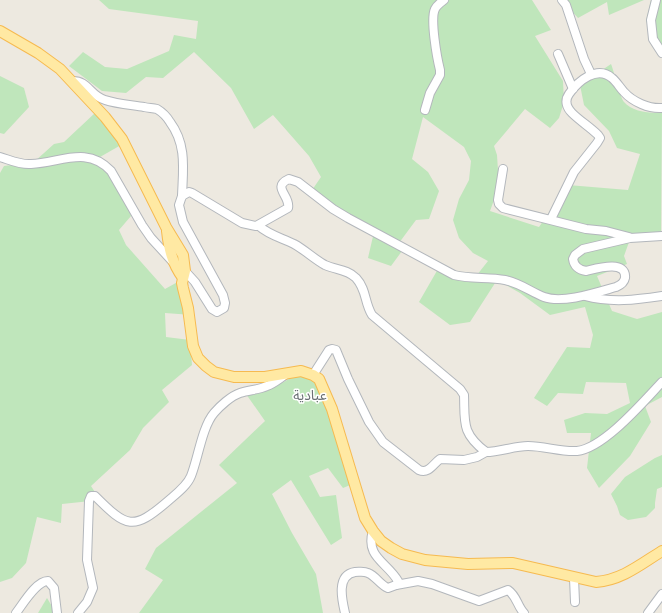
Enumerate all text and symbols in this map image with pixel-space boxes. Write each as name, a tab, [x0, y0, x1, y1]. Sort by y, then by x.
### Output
district label: عبادية	[293, 386, 327, 404]

